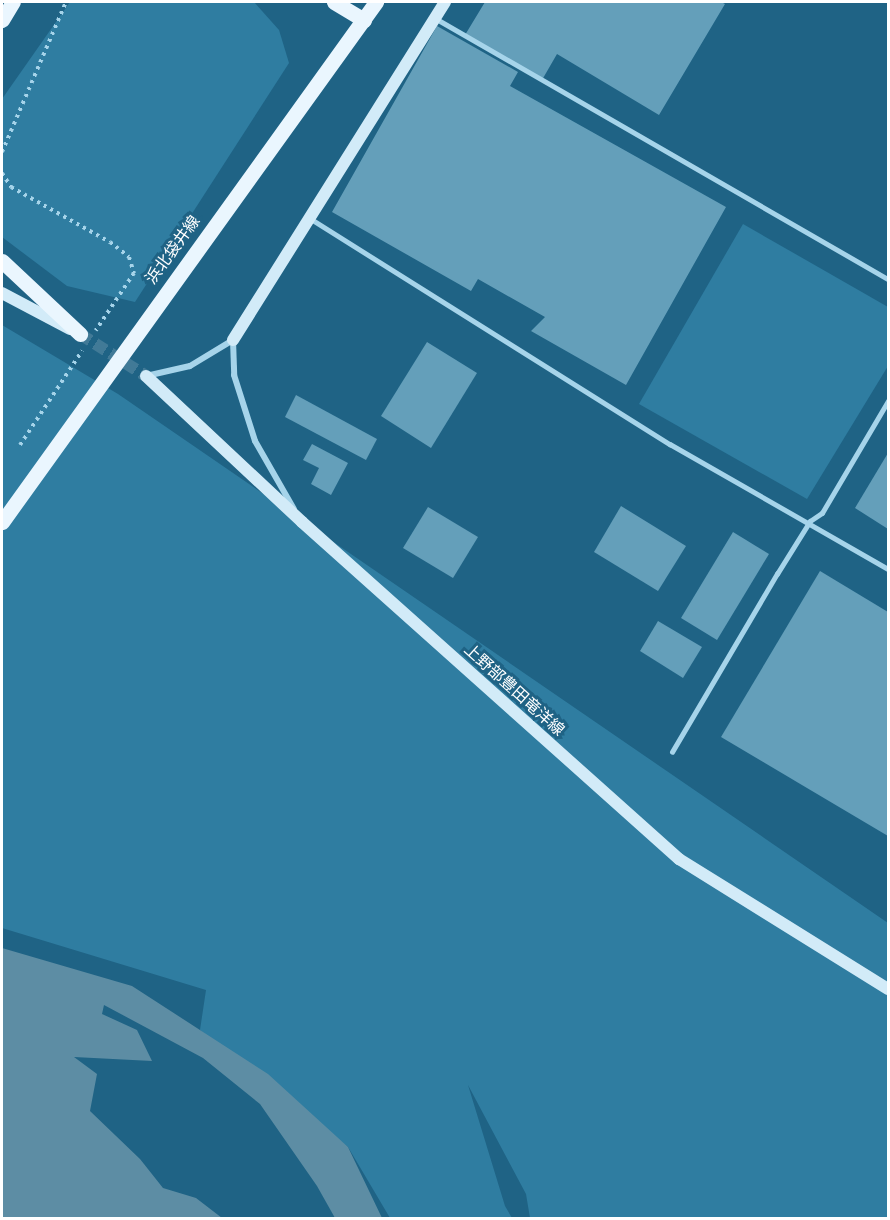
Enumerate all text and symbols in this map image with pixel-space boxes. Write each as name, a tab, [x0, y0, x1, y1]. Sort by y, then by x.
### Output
street label: 浜北袋井線	[142, 212, 204, 288]
street label: 上野部豊田竜洋線	[460, 640, 568, 740]

